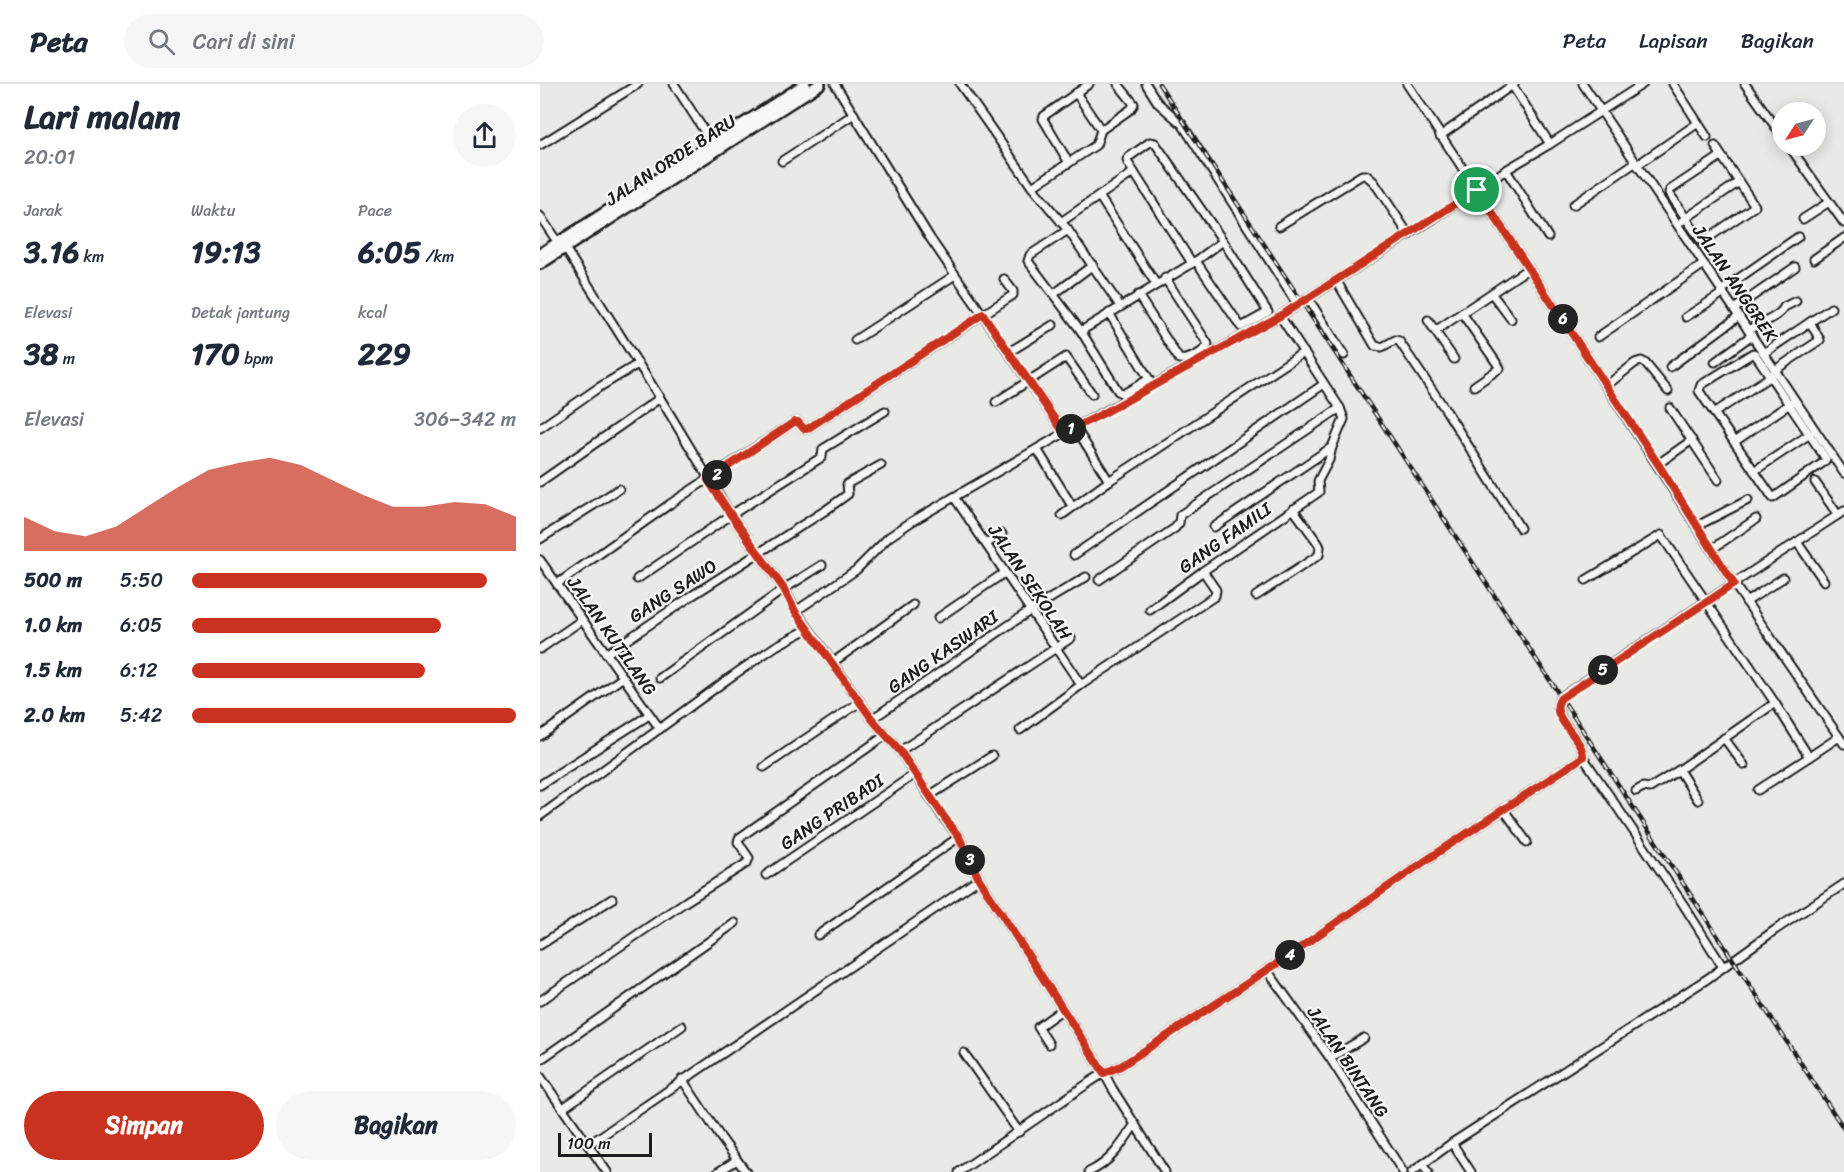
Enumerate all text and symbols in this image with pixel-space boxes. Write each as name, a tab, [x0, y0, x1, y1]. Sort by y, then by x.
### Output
search box	[124, 14, 544, 68]
text: Peta	[30, 17, 88, 66]
text: Cari di sini	[193, 22, 295, 61]
text: Peta	[1563, 22, 1606, 60]
text: Lapisan	[1639, 22, 1708, 60]
text: Bagikan	[1741, 22, 1814, 60]
icon: search	[145, 25, 178, 58]
text: Lari malam	[24, 88, 180, 146]
north arrow	[1772, 102, 1826, 156]
map controls	[1772, 102, 1826, 156]
button: share	[453, 104, 516, 167]
street label: JALAN ORDE BARU	[598, 105, 743, 215]
text: 20:01	[24, 140, 75, 175]
pin	[1451, 164, 1502, 215]
icon: arrive	[1460, 173, 1493, 206]
text: Jarak	[24, 196, 63, 225]
text: Waktu	[191, 196, 235, 225]
text: Pace	[358, 196, 392, 225]
street label: JALAN ANGGREK	[1683, 217, 1787, 349]
text: 3.16	[24, 225, 79, 279]
text: 19:13	[191, 225, 261, 279]
text: 6:05	[358, 225, 421, 279]
text: km	[79, 242, 104, 271]
text: /km	[421, 242, 454, 271]
text: Elevasi	[24, 298, 72, 327]
text: Detak jantung	[191, 298, 290, 327]
text: kcal	[358, 298, 387, 327]
pin: 6	[1548, 304, 1578, 334]
text: 6	[1558, 304, 1568, 333]
text: 38	[24, 327, 59, 381]
text: 170	[191, 327, 240, 381]
text: 229	[358, 327, 411, 381]
text: m	[59, 344, 75, 373]
text: bpm	[240, 344, 274, 373]
text: Elevasi	[24, 402, 84, 437]
text: 306–342 m	[414, 402, 516, 437]
pin: 1	[1056, 414, 1086, 444]
text: 1	[1068, 414, 1074, 443]
pin: 2	[702, 460, 732, 490]
text: 2	[712, 460, 722, 489]
street label: GANG FAMILI	[1172, 493, 1280, 582]
street label: JALAN SEKOLAH	[979, 517, 1081, 647]
street label: GANG SAWO	[622, 550, 724, 632]
text: 500 m	[24, 563, 82, 598]
text: 5:50	[120, 563, 163, 598]
street label: JALAN KUTILANG	[558, 569, 665, 703]
street label: GANG KASWARI	[881, 601, 1007, 702]
text: 1.0 km	[24, 608, 82, 643]
text: 6:05	[120, 608, 162, 643]
text: 1.5 km	[24, 653, 82, 688]
text: 6:12	[120, 653, 158, 688]
pin: 5	[1588, 655, 1618, 685]
text: 5	[1598, 655, 1608, 684]
text: 2.0 km	[24, 698, 85, 733]
text: 5:42	[120, 698, 162, 733]
street label: GANG PRIBADI	[773, 764, 892, 859]
pin: 3	[955, 845, 985, 875]
text: 3	[966, 845, 974, 874]
pin: 4	[1275, 940, 1305, 970]
text: 4	[1285, 940, 1295, 969]
street label: JALAN BINTANG	[1298, 999, 1397, 1125]
button: Simpan	[24, 1091, 264, 1160]
button: Bagikan	[276, 1091, 516, 1160]
text: 100 m	[567, 1129, 611, 1158]
scale bar	[558, 1130, 652, 1158]

